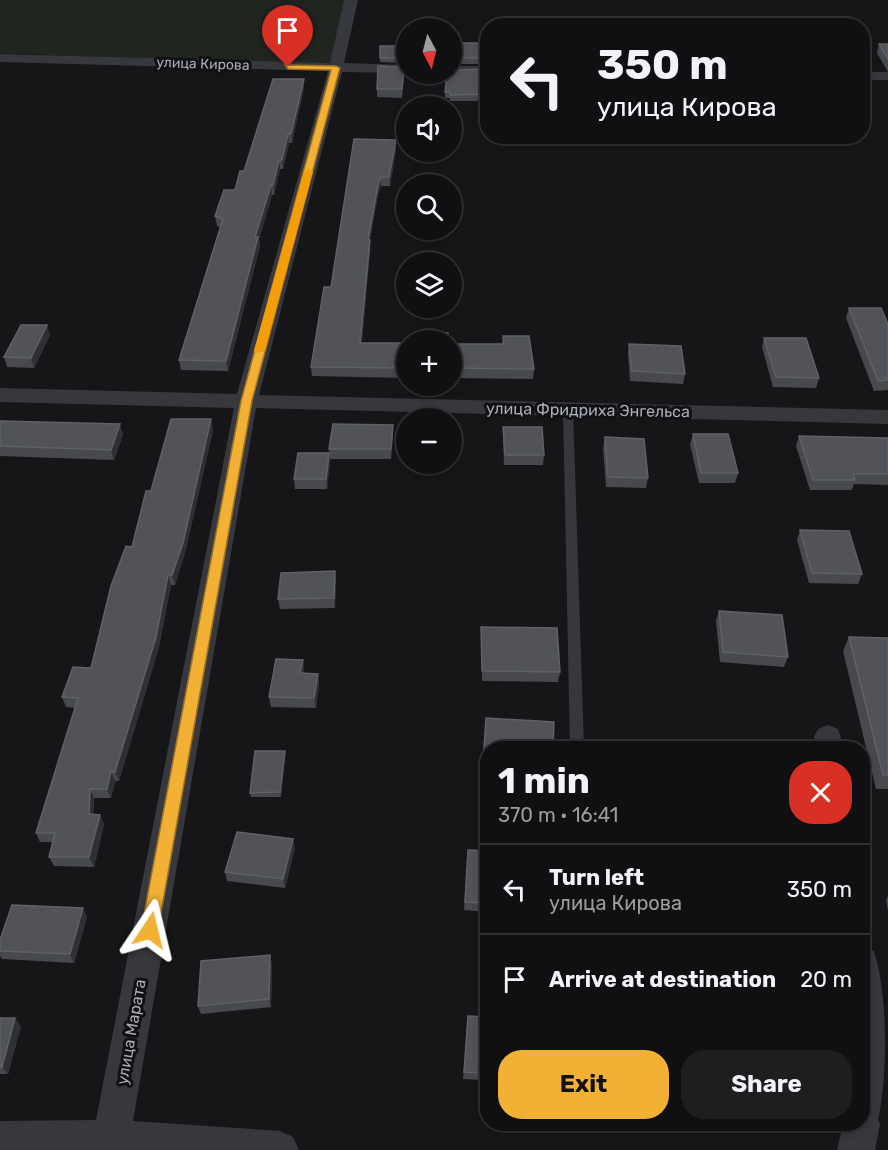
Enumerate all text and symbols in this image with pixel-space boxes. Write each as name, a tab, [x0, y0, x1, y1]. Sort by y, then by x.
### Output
pin	[262, 5, 313, 67]
icon: arrive	[271, 14, 304, 47]
north arrow	[396, 18, 462, 84]
map controls	[396, 18, 462, 474]
text: 350 m	[597, 40, 728, 90]
icon: left	[498, 42, 576, 120]
street label: улица Кирова	[156, 54, 250, 74]
text: улица Кирова	[597, 91, 777, 123]
button: sound	[396, 96, 462, 162]
button: search	[396, 174, 462, 240]
button: layers	[396, 252, 462, 318]
button: +	[396, 330, 462, 396]
street label: улица Фридриха Энгельса	[486, 399, 690, 421]
button: −	[396, 408, 462, 474]
text: 1 min	[498, 759, 590, 802]
button: close	[789, 761, 852, 824]
text: 370 m · 16:41	[498, 803, 618, 827]
text: Turn left	[549, 864, 644, 891]
icon: left	[498, 873, 531, 906]
text: 350 m	[787, 876, 852, 903]
text: улица Кирова	[549, 891, 682, 915]
position arrow	[118, 898, 182, 962]
icon: arrive	[498, 963, 531, 996]
text: Arrive at destination	[549, 966, 776, 993]
text: 20 m	[800, 966, 852, 993]
street label: улица Марата	[112, 978, 150, 1086]
button: Exit	[498, 1050, 669, 1119]
button: Share	[681, 1050, 852, 1119]

